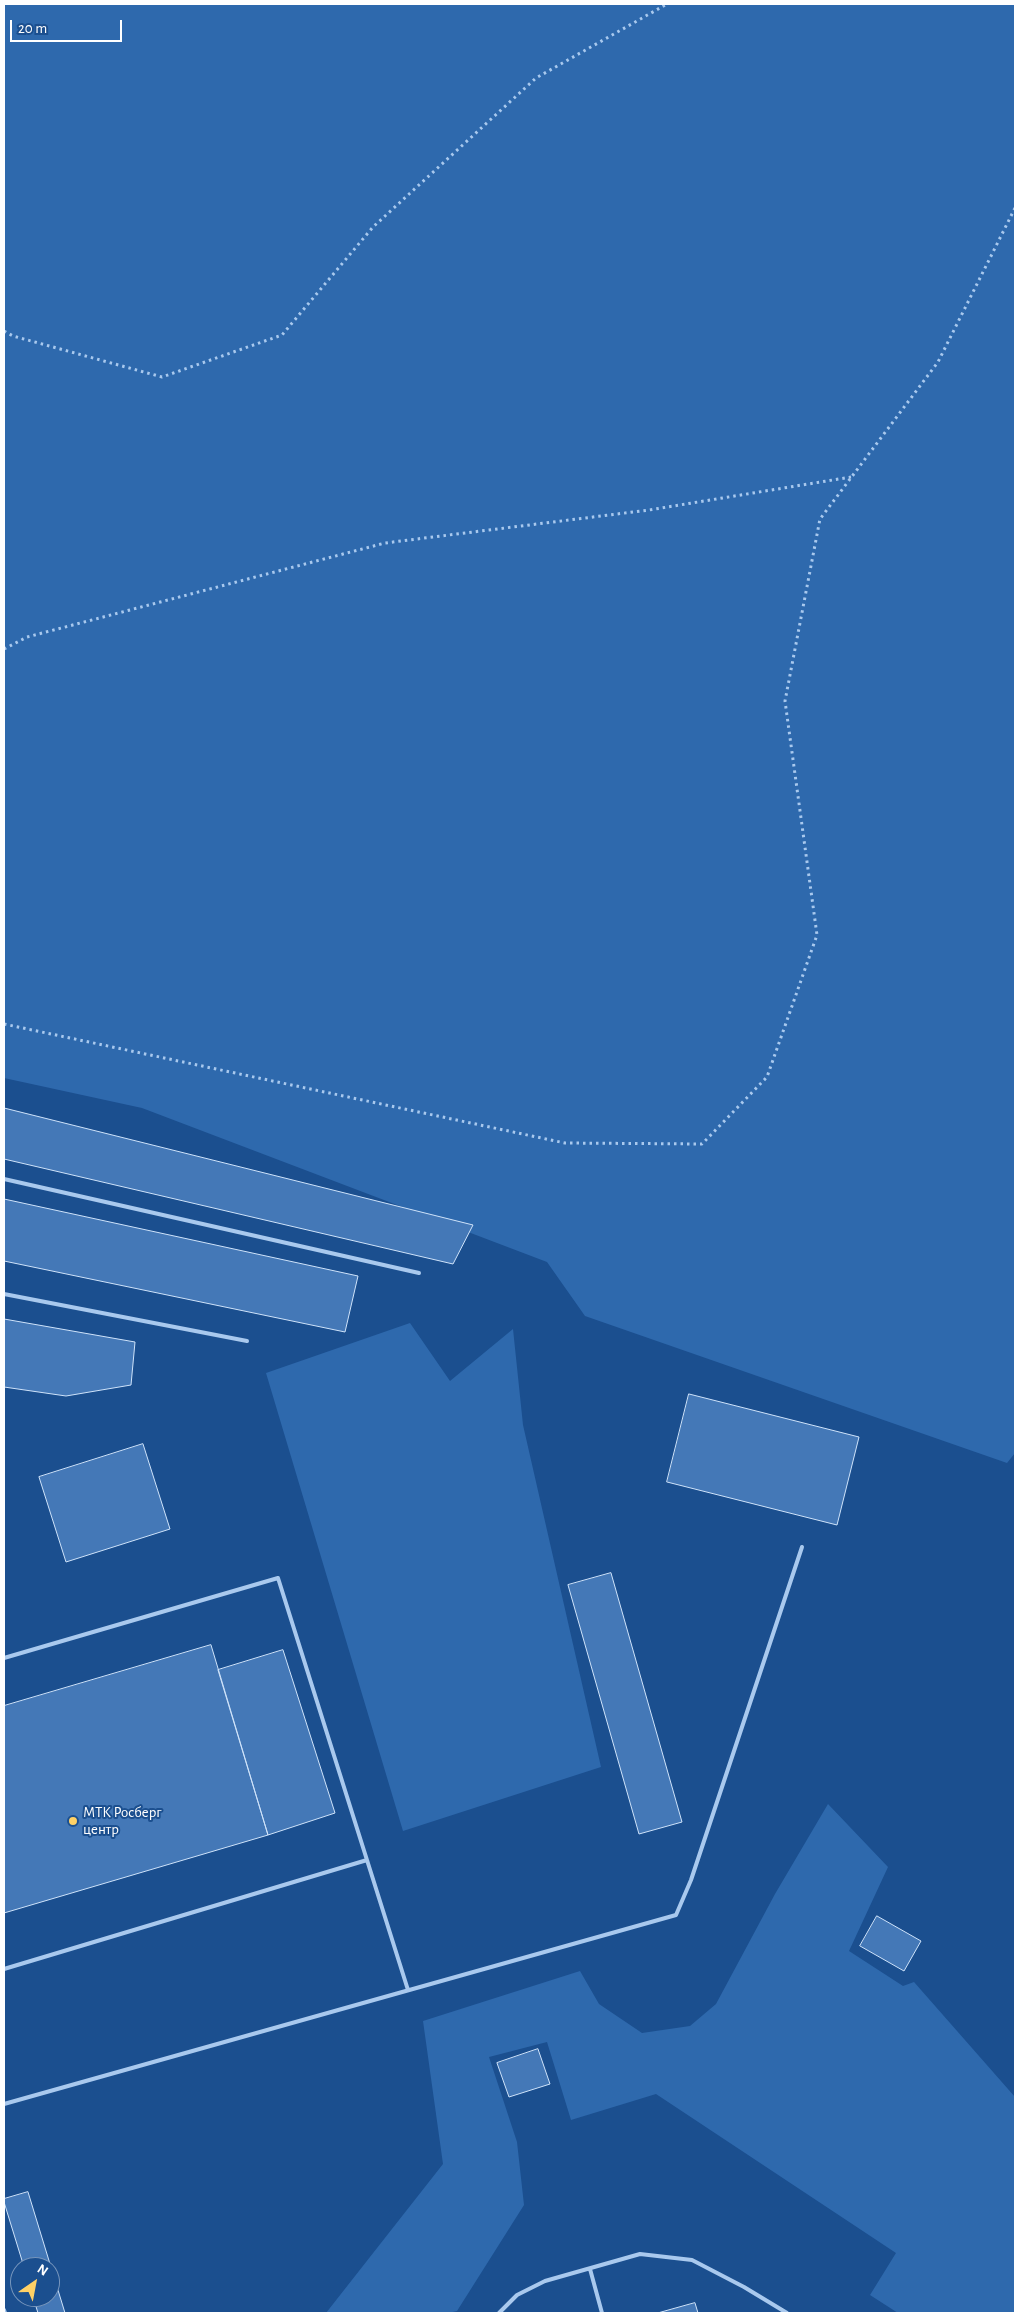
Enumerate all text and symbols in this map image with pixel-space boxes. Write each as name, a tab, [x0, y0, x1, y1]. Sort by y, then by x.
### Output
scale bar	[12, 10, 125, 42]
text: 20 m	[18, 21, 47, 36]
place label: МТК Росберг центр	[83, 1803, 161, 1838]
marker: МТК Росберг центр	[67, 1815, 79, 1827]
north arrow	[10, 2257, 60, 2307]
text: N	[35, 2262, 51, 2279]

